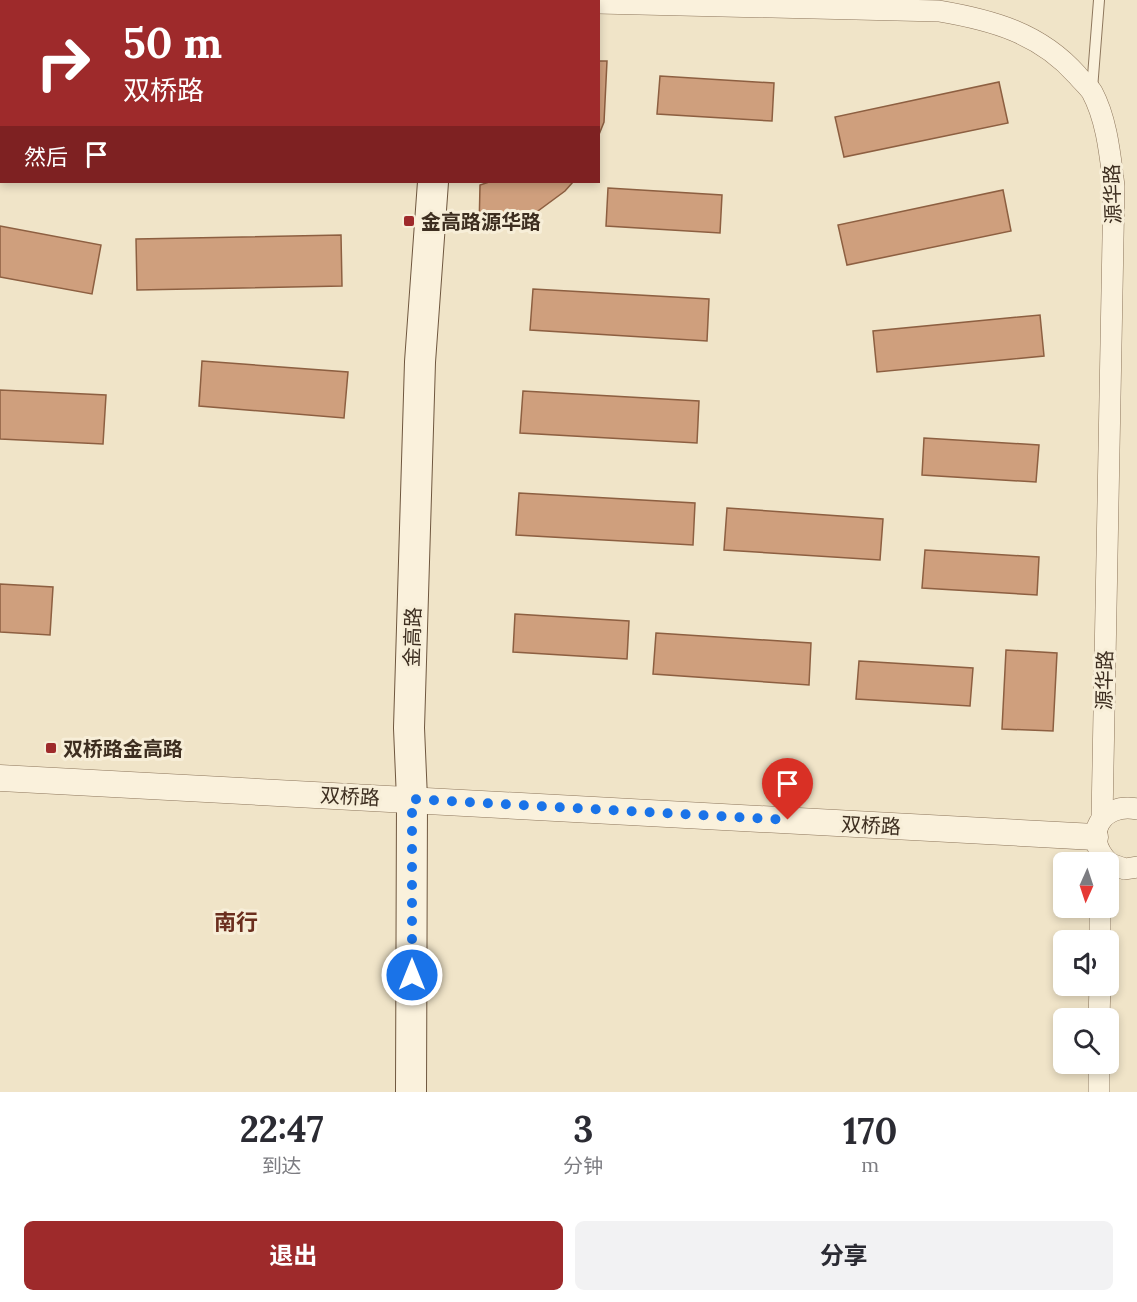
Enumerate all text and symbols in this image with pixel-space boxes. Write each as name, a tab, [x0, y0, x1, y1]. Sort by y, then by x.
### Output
text: 50 m	[123, 16, 222, 70]
icon: right	[24, 24, 102, 102]
text: 双桥路	[123, 73, 204, 107]
icon: arrive	[80, 138, 113, 171]
text: 然后	[24, 143, 68, 171]
street label: 源华路	[1098, 164, 1126, 224]
place label: 金高路源华路	[421, 209, 541, 234]
marker: 金高路源华路	[402, 214, 416, 228]
street label: 金高路	[398, 607, 426, 667]
street label: 源华路	[1091, 650, 1117, 710]
place label: 双桥路金高路	[63, 736, 183, 761]
marker: 双桥路金高路	[44, 741, 58, 755]
pin	[762, 758, 813, 820]
icon: arrive	[771, 767, 804, 800]
street label: 双桥路	[319, 782, 381, 810]
street label: 双桥路	[840, 811, 902, 839]
north arrow	[1053, 852, 1119, 918]
map controls	[1053, 852, 1119, 1074]
district label: 南行	[214, 908, 258, 936]
button: sound	[1053, 930, 1119, 996]
position arrow	[380, 943, 444, 1007]
button: search	[1053, 1008, 1119, 1074]
text: 22:47	[240, 1106, 324, 1152]
text: 3	[573, 1106, 593, 1152]
text: 170	[843, 1108, 897, 1154]
text: m	[861, 1152, 879, 1177]
text: 到达	[262, 1153, 302, 1178]
text: 分钟	[563, 1153, 603, 1178]
button: 退出	[24, 1221, 563, 1290]
button: 分享	[575, 1221, 1113, 1290]

